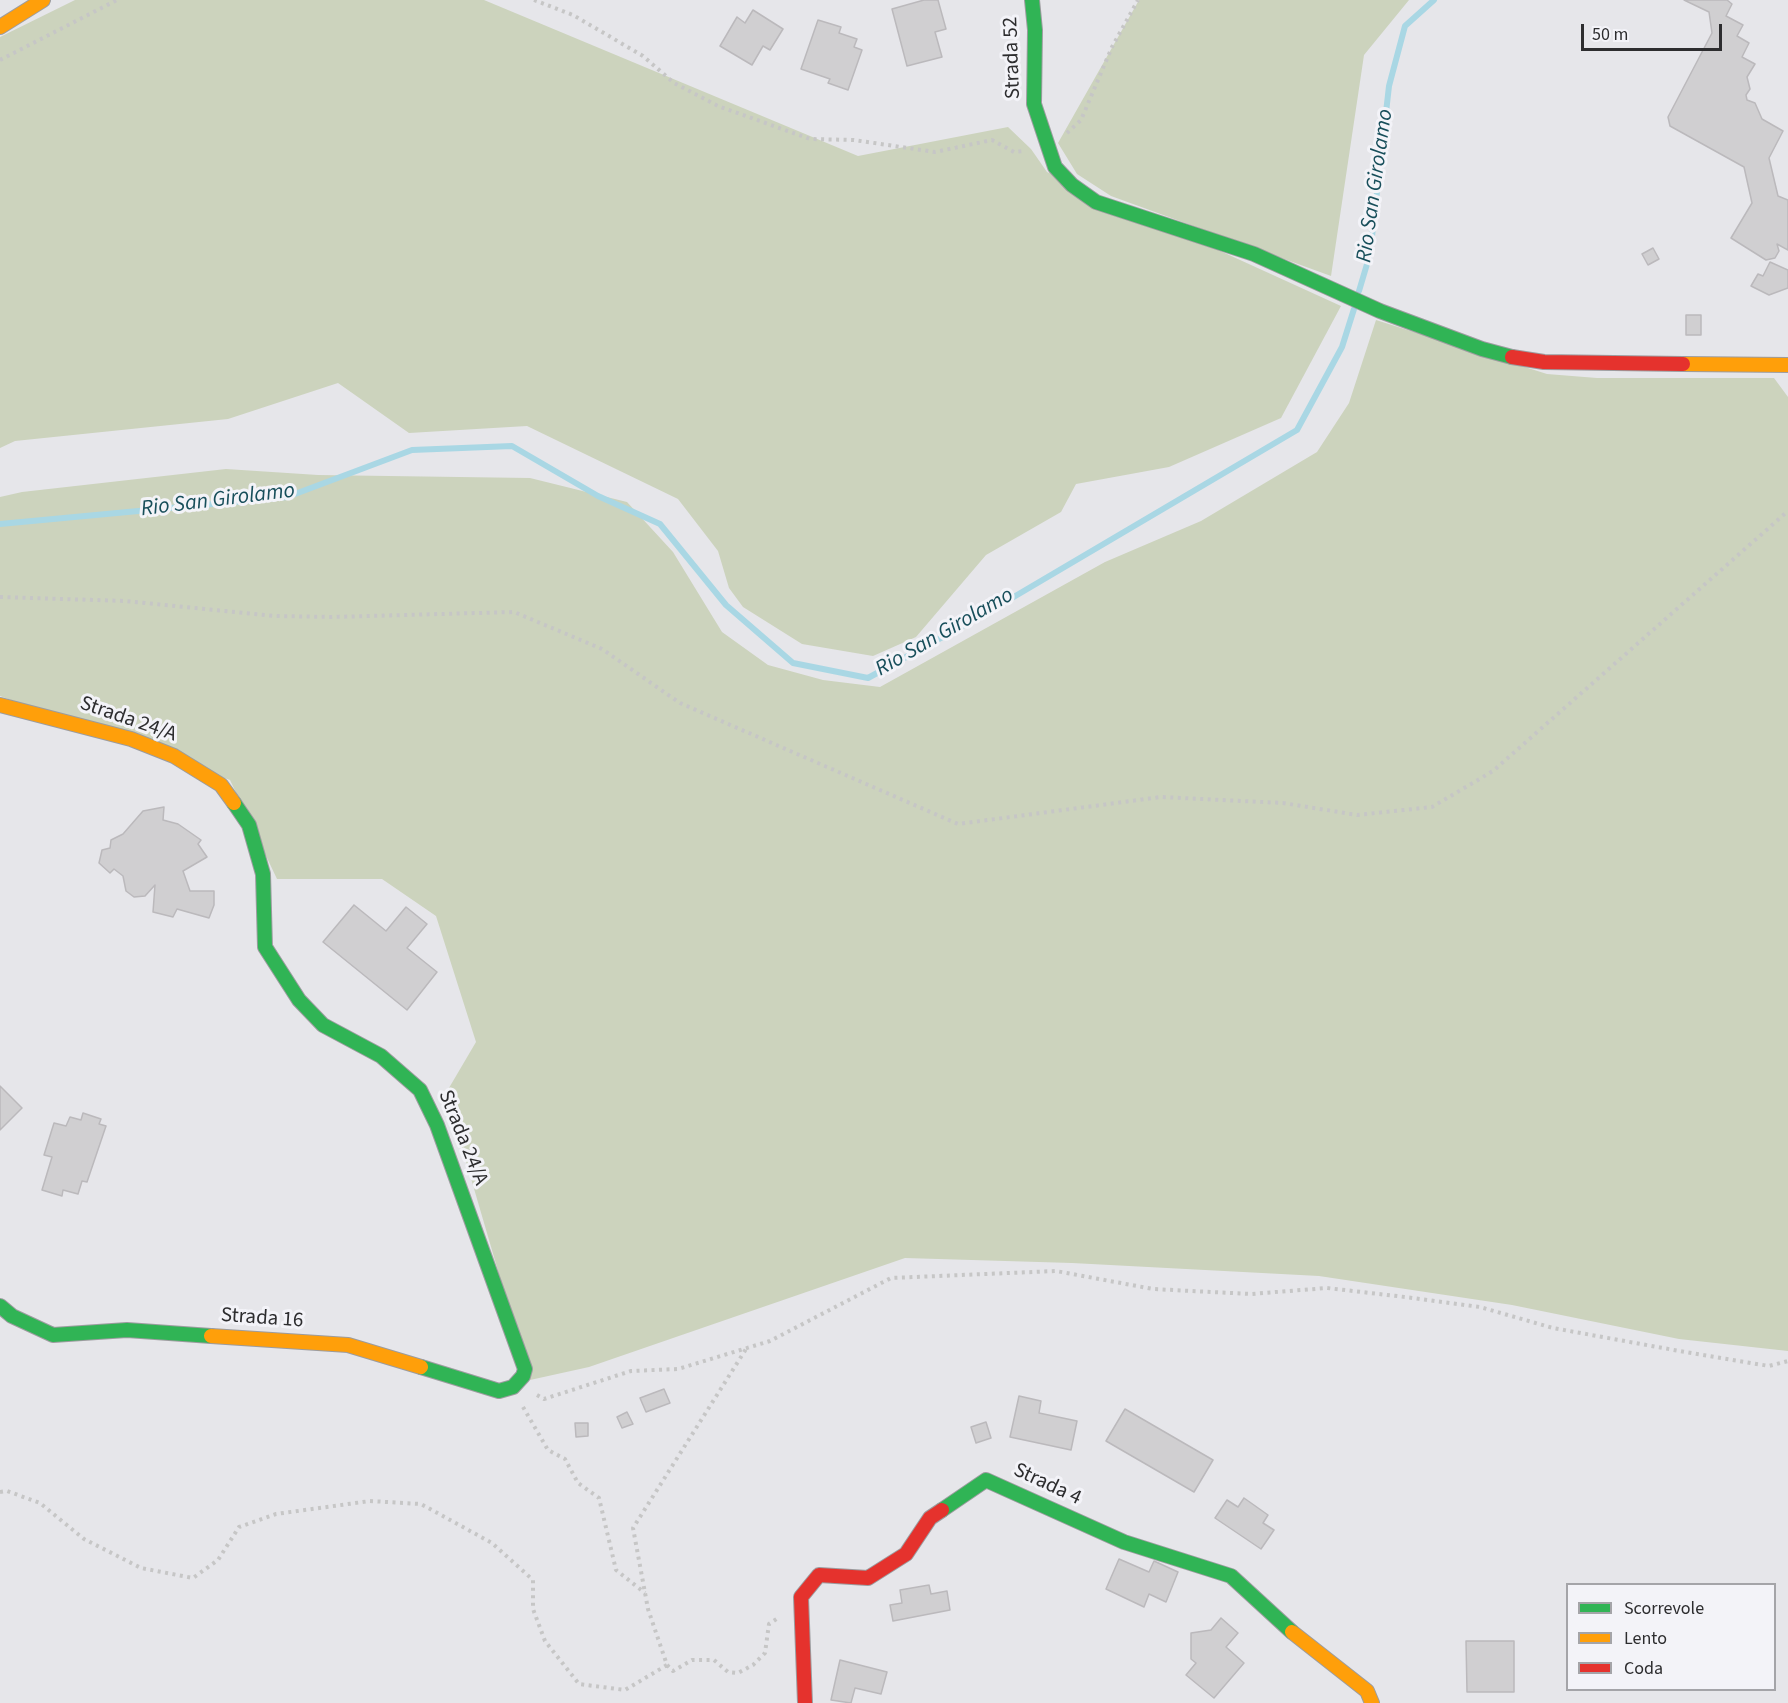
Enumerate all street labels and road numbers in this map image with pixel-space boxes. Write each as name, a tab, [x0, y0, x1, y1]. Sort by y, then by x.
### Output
street label: Strada 52	[999, 16, 1027, 100]
street label: Strada 24/A	[76, 692, 180, 748]
street label: Strada 24/A	[432, 1087, 492, 1189]
street label: Strada 16	[220, 1304, 304, 1334]
street label: Strada 4	[1009, 1458, 1085, 1512]

